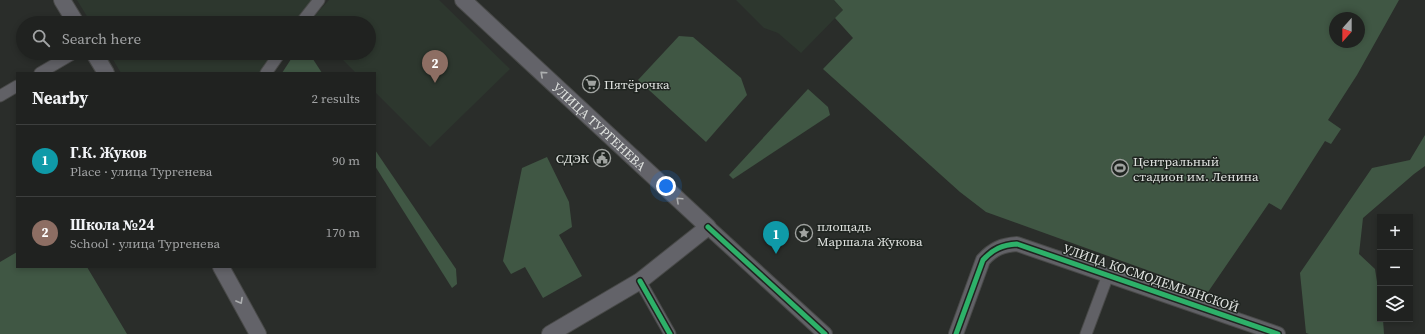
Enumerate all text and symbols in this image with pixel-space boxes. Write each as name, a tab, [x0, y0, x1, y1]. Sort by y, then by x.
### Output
north arrow	[1329, 12, 1365, 48]
search box	[16, 16, 376, 60]
icon: search	[30, 27, 52, 49]
text: Search here	[62, 28, 141, 49]
pin: 2	[422, 50, 448, 83]
one-way arrow	[540, 71, 547, 78]
supermarket icon: Пятёрочка	[581, 74, 601, 94]
place label: Пятёрочка	[604, 76, 670, 93]
street label: УЛИЦА ТУРГЕНЕВА	[549, 79, 650, 174]
text: Nearby	[32, 86, 88, 110]
text: 2 results	[312, 90, 360, 107]
text: Г.К. Жуков	[70, 142, 147, 163]
public building icon: СДЭК	[592, 148, 612, 168]
place label: СДЭК	[556, 150, 590, 167]
text: 1	[41, 152, 49, 169]
text: 90 m	[332, 152, 360, 169]
place label: Центральный стадион им. Ленина	[1133, 153, 1259, 185]
sports icon: Центральный стадион им. Ленина	[1110, 158, 1130, 178]
text: Place · улица Тургенева	[70, 163, 212, 180]
your location	[656, 176, 676, 196]
one-way arrow	[676, 197, 684, 205]
text: Школа №24	[70, 214, 155, 235]
map controls	[1377, 214, 1413, 322]
button: +	[1377, 214, 1413, 250]
place label: площадь Маршала Жукова	[817, 218, 923, 250]
pin: 1	[763, 221, 789, 254]
place icon: площадь Маршала Жукова	[794, 223, 814, 243]
text: 2	[41, 224, 49, 241]
text: 170 m	[326, 224, 360, 241]
text: School · улица Тургенева	[70, 235, 220, 252]
street label: УЛИЦА КОСМОДЕМЬЯНСКОЙ	[1061, 240, 1241, 316]
button: −	[1377, 250, 1413, 286]
button: layers	[1377, 286, 1413, 322]
one-way arrow	[235, 296, 242, 304]

